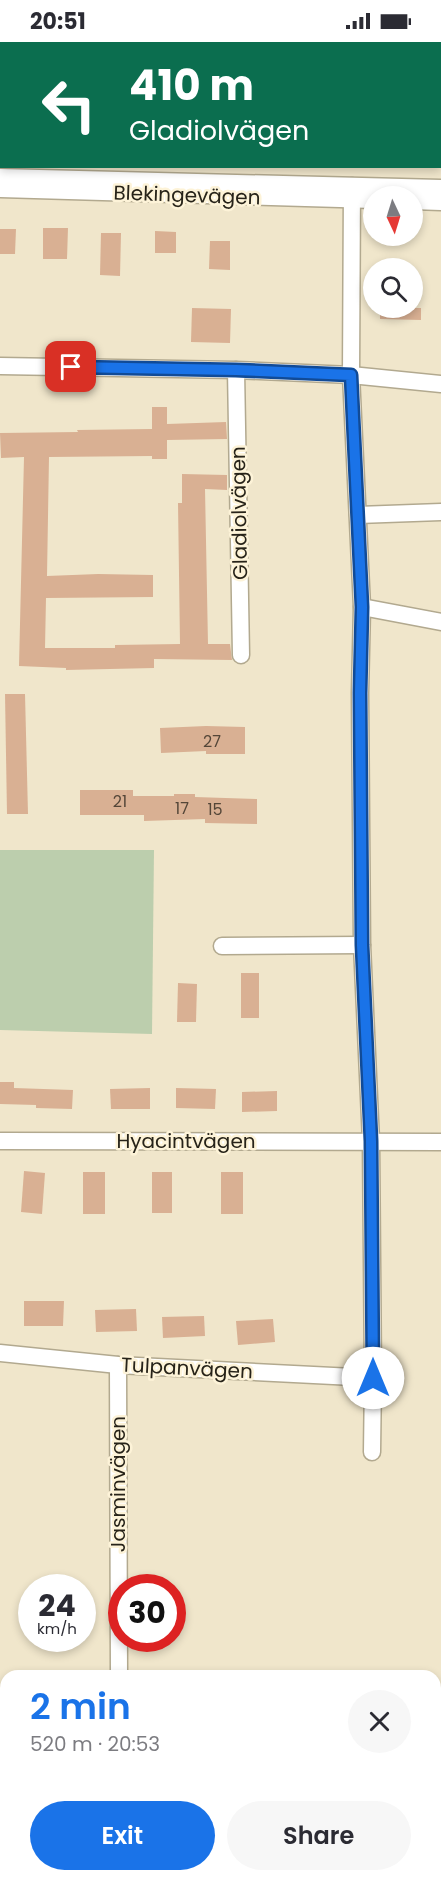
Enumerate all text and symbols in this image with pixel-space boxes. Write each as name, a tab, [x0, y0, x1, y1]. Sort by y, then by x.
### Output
text: 20:51	[30, 6, 86, 37]
text: 410 m	[129, 56, 254, 115]
icon: left	[30, 66, 108, 144]
text: Gladiolvägen	[129, 112, 309, 149]
street label: Blekingevägen	[113, 178, 261, 212]
north arrow	[363, 186, 423, 246]
map controls	[363, 186, 423, 318]
button: search	[363, 258, 423, 318]
pin	[45, 341, 96, 392]
icon: arrive	[54, 350, 87, 383]
street label: Gladiolvägen	[224, 446, 254, 580]
house number: 27	[203, 730, 221, 753]
house number: 21	[113, 790, 127, 813]
house number: 17	[175, 797, 189, 820]
house number: 15	[207, 798, 223, 821]
street label: Hyacintvägen	[116, 1127, 256, 1155]
position arrow	[341, 1346, 405, 1410]
street label: Tulpanvägen	[120, 1351, 254, 1385]
street label: Jasminvägen	[104, 1416, 132, 1552]
speed limit sign: 30	[108, 1574, 186, 1652]
text: 24	[38, 1584, 76, 1627]
text: km/h	[37, 1618, 77, 1639]
text: 2 min	[30, 1681, 131, 1732]
button: close	[348, 1690, 411, 1753]
text: 520 m · 20:53	[30, 1730, 160, 1758]
button: Exit	[30, 1801, 215, 1870]
button: Share	[227, 1801, 411, 1870]

